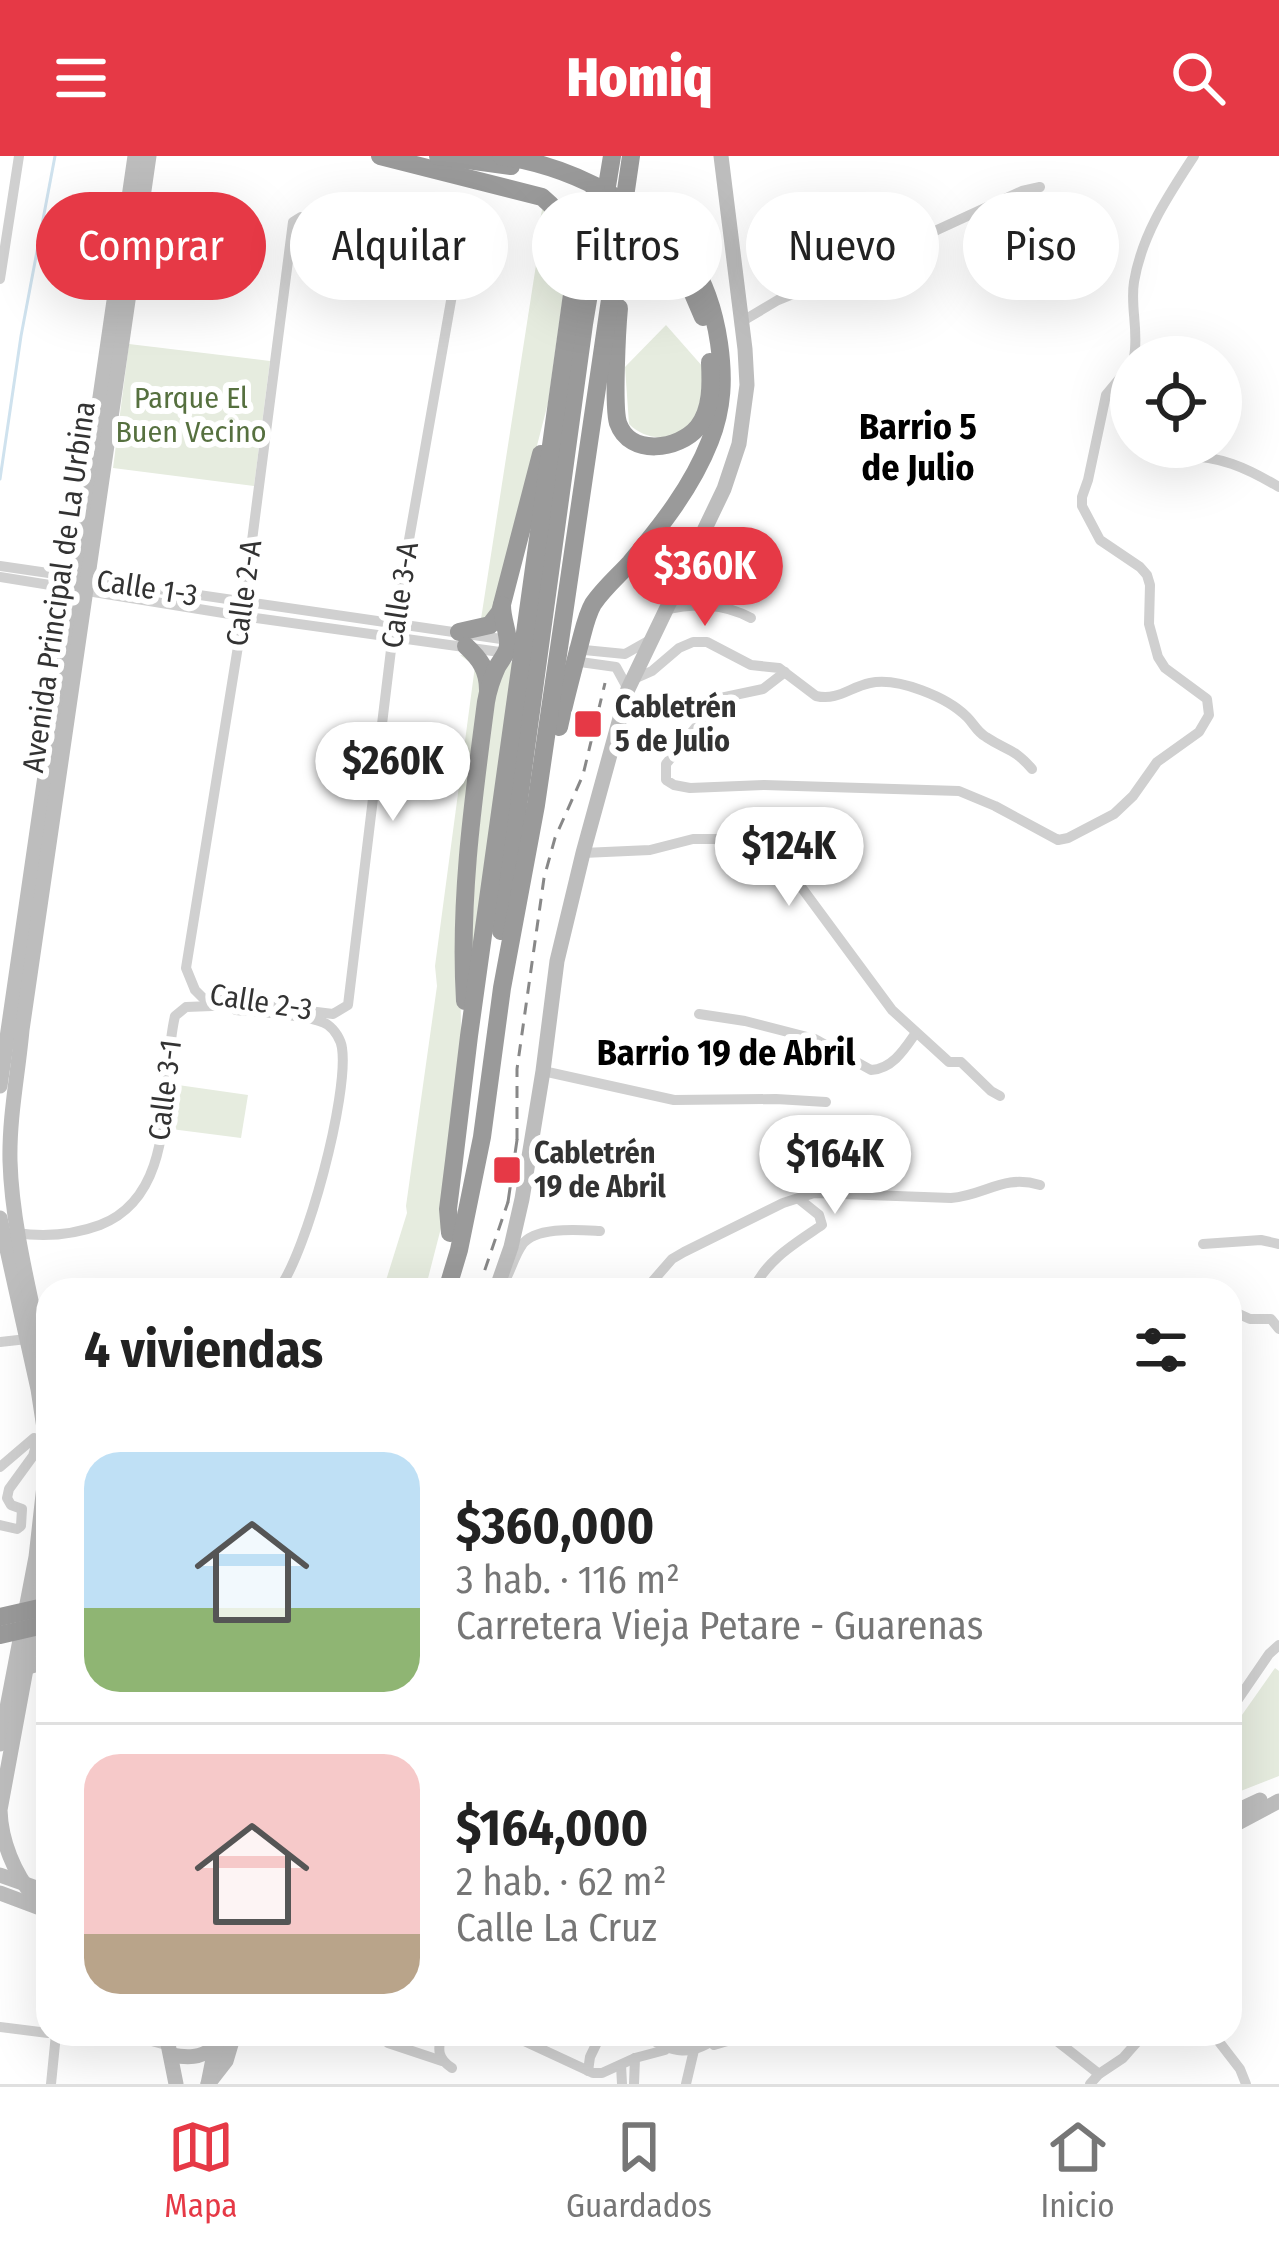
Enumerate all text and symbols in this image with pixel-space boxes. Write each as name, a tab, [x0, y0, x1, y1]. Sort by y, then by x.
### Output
icon: menu	[48, 45, 114, 111]
icon: search	[1165, 45, 1231, 111]
text: Homiq	[567, 46, 712, 110]
chip: Comprar	[36, 192, 266, 300]
chip: Alquilar	[290, 192, 508, 300]
chip: Filtros	[532, 192, 722, 300]
chip: Nuevo	[746, 192, 939, 300]
chip: Piso	[963, 192, 1119, 300]
map controls	[1110, 336, 1242, 468]
button: locate	[1110, 336, 1242, 468]
park label: Parque El Buen Vecino	[115, 380, 267, 450]
street label: Avenida Principal de La Urbina	[15, 399, 103, 775]
district label: Barrio 5 de Julio	[859, 405, 977, 490]
pin: $360K	[621, 527, 789, 629]
street label: Calle 2-A	[219, 537, 269, 648]
street label: Calle 3-A	[374, 539, 426, 651]
text: $360K	[654, 543, 756, 589]
street label: Calle 1-3	[94, 562, 200, 614]
place label: Cabletrén 5 de Julio	[615, 689, 737, 759]
marker: Cabletrén 5 de Julio	[572, 708, 604, 740]
pin: $260K	[309, 722, 477, 824]
text: $260K	[342, 738, 444, 784]
pin: $124K	[705, 807, 873, 909]
text: $124K	[742, 823, 836, 869]
street label: Calle 2-3	[207, 976, 315, 1028]
district label: Barrio 19 de Abril	[597, 1031, 855, 1075]
street label: Calle 3-1	[141, 1038, 189, 1142]
pin: $164K	[751, 1115, 919, 1217]
text: $164K	[786, 1131, 884, 1177]
place label: Cabletrén 19 de Abril	[534, 1135, 667, 1205]
marker: Cabletrén 19 de Abril	[491, 1154, 523, 1186]
icon: filters	[1128, 1317, 1194, 1383]
text: 4 viviendas	[84, 1319, 323, 1381]
text: $360,000	[456, 1495, 654, 1557]
icon: home	[180, 1500, 324, 1644]
text: 3 hab. · 116 m²	[456, 1557, 680, 1603]
text: Carretera Vieja Petare - Guarenas	[456, 1603, 983, 1649]
text: $164,000	[456, 1797, 648, 1859]
icon: home	[180, 1802, 324, 1946]
text: 2 hab. · 62 m²	[456, 1859, 667, 1905]
text: Calle La Cruz	[456, 1905, 657, 1951]
tab: Mapa	[164, 2114, 237, 2226]
tab: Guardados	[566, 2114, 712, 2226]
tab: Inicio	[1041, 2114, 1115, 2226]

